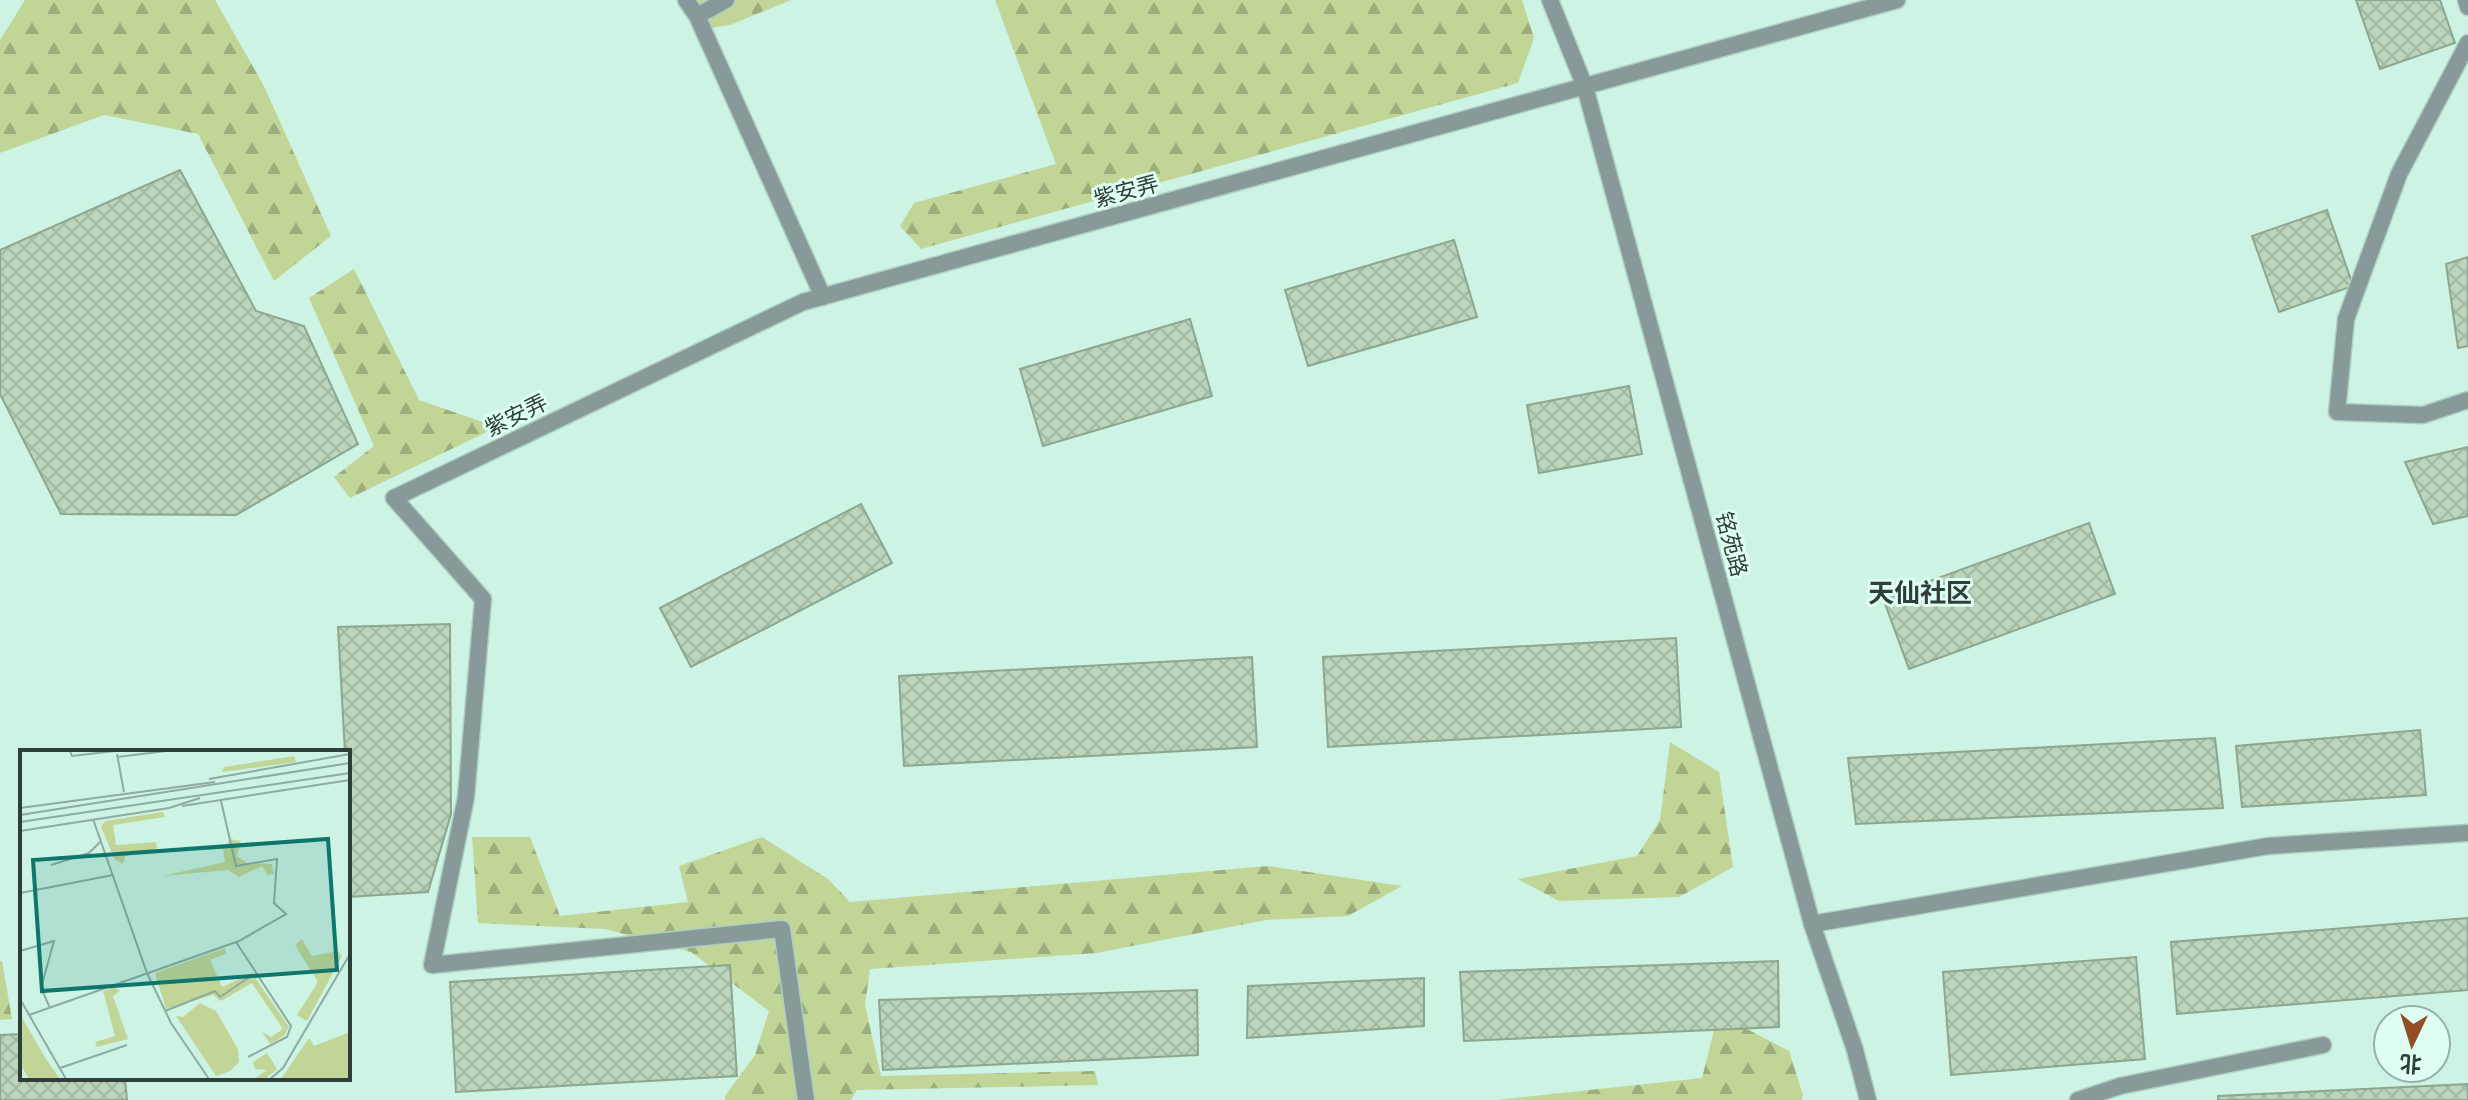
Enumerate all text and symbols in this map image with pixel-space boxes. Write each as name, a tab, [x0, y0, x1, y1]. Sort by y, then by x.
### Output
street label: 紫安弄	[1090, 168, 1162, 214]
street label: 紫安弄	[480, 387, 552, 443]
street label: 铭苑路	[1709, 508, 1755, 580]
district label: 天仙社区	[1868, 575, 1972, 610]
inset map	[20, 750, 350, 1080]
north arrow	[2372, 1004, 2452, 1084]
text: 北	[2399, 1048, 2423, 1080]

